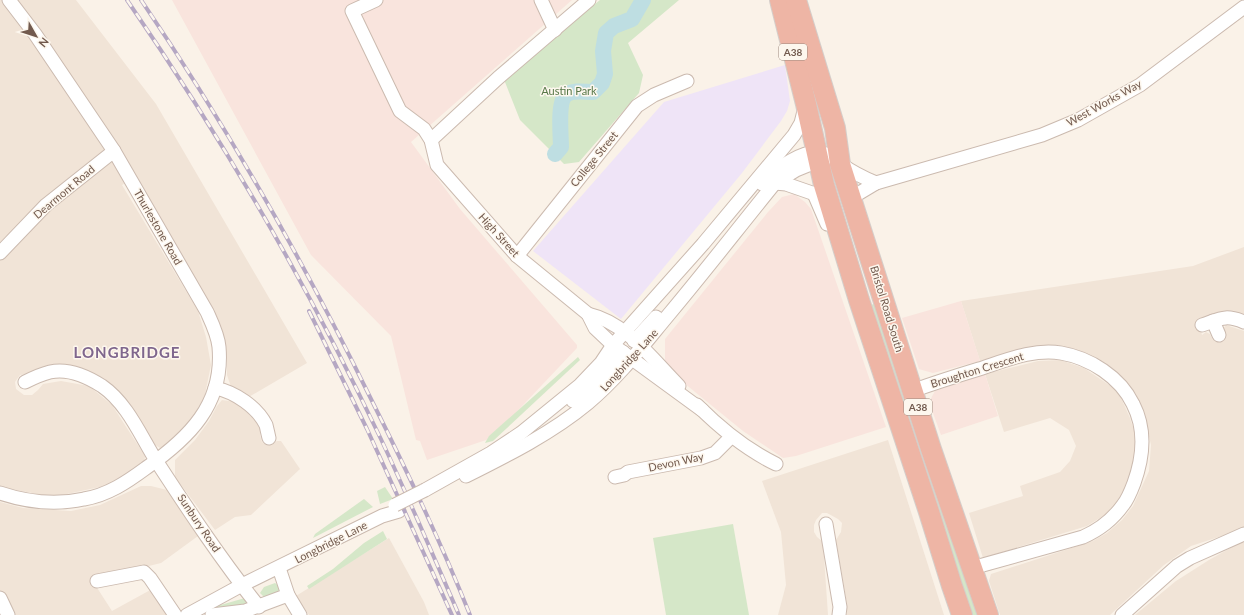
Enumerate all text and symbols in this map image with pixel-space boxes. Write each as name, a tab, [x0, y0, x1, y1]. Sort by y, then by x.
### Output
north arrow	[16, 16, 56, 56]
text: N	[36, 35, 52, 50]
road number: A38	[779, 44, 807, 60]
street label: West Works Way	[1064, 76, 1144, 129]
park label: Austin Park	[541, 84, 597, 97]
street label: College Street	[567, 128, 620, 189]
street label: Dearmont Road	[30, 162, 97, 221]
street label: Thurlestone Road	[132, 187, 185, 267]
street label: High Street	[476, 210, 522, 259]
street label: Bristol Road South	[868, 264, 907, 354]
street label: Longbridge Lane	[597, 326, 660, 394]
district label: LONGBRIDGE	[74, 343, 180, 361]
street label: Broughton Crescent	[929, 349, 1025, 390]
road number: A38	[904, 399, 932, 415]
street label: Devon Way	[647, 449, 705, 474]
street label: Sunbury Road	[175, 491, 224, 554]
street label: Longbridge Lane	[292, 518, 369, 565]

